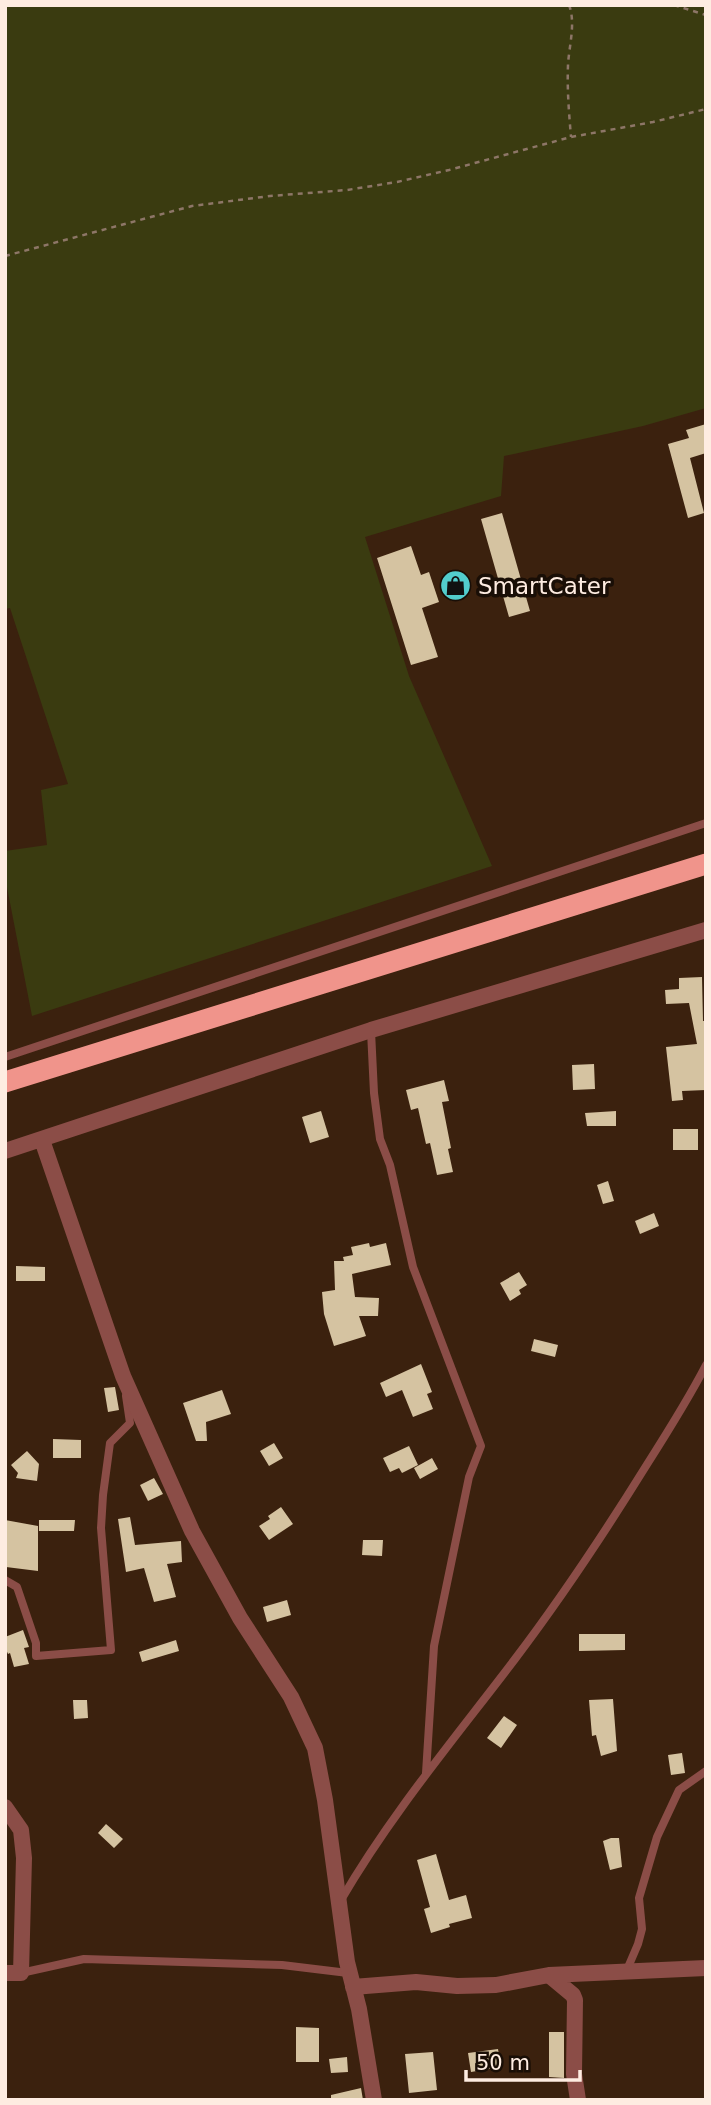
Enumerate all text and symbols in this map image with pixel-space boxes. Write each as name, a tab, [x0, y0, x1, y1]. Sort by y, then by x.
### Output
shop icon: SmartCater	[438, 569, 472, 603]
place label: SmartCater	[478, 573, 611, 599]
scale bar	[466, 2038, 580, 2082]
text: 50 m	[476, 2051, 530, 2075]

